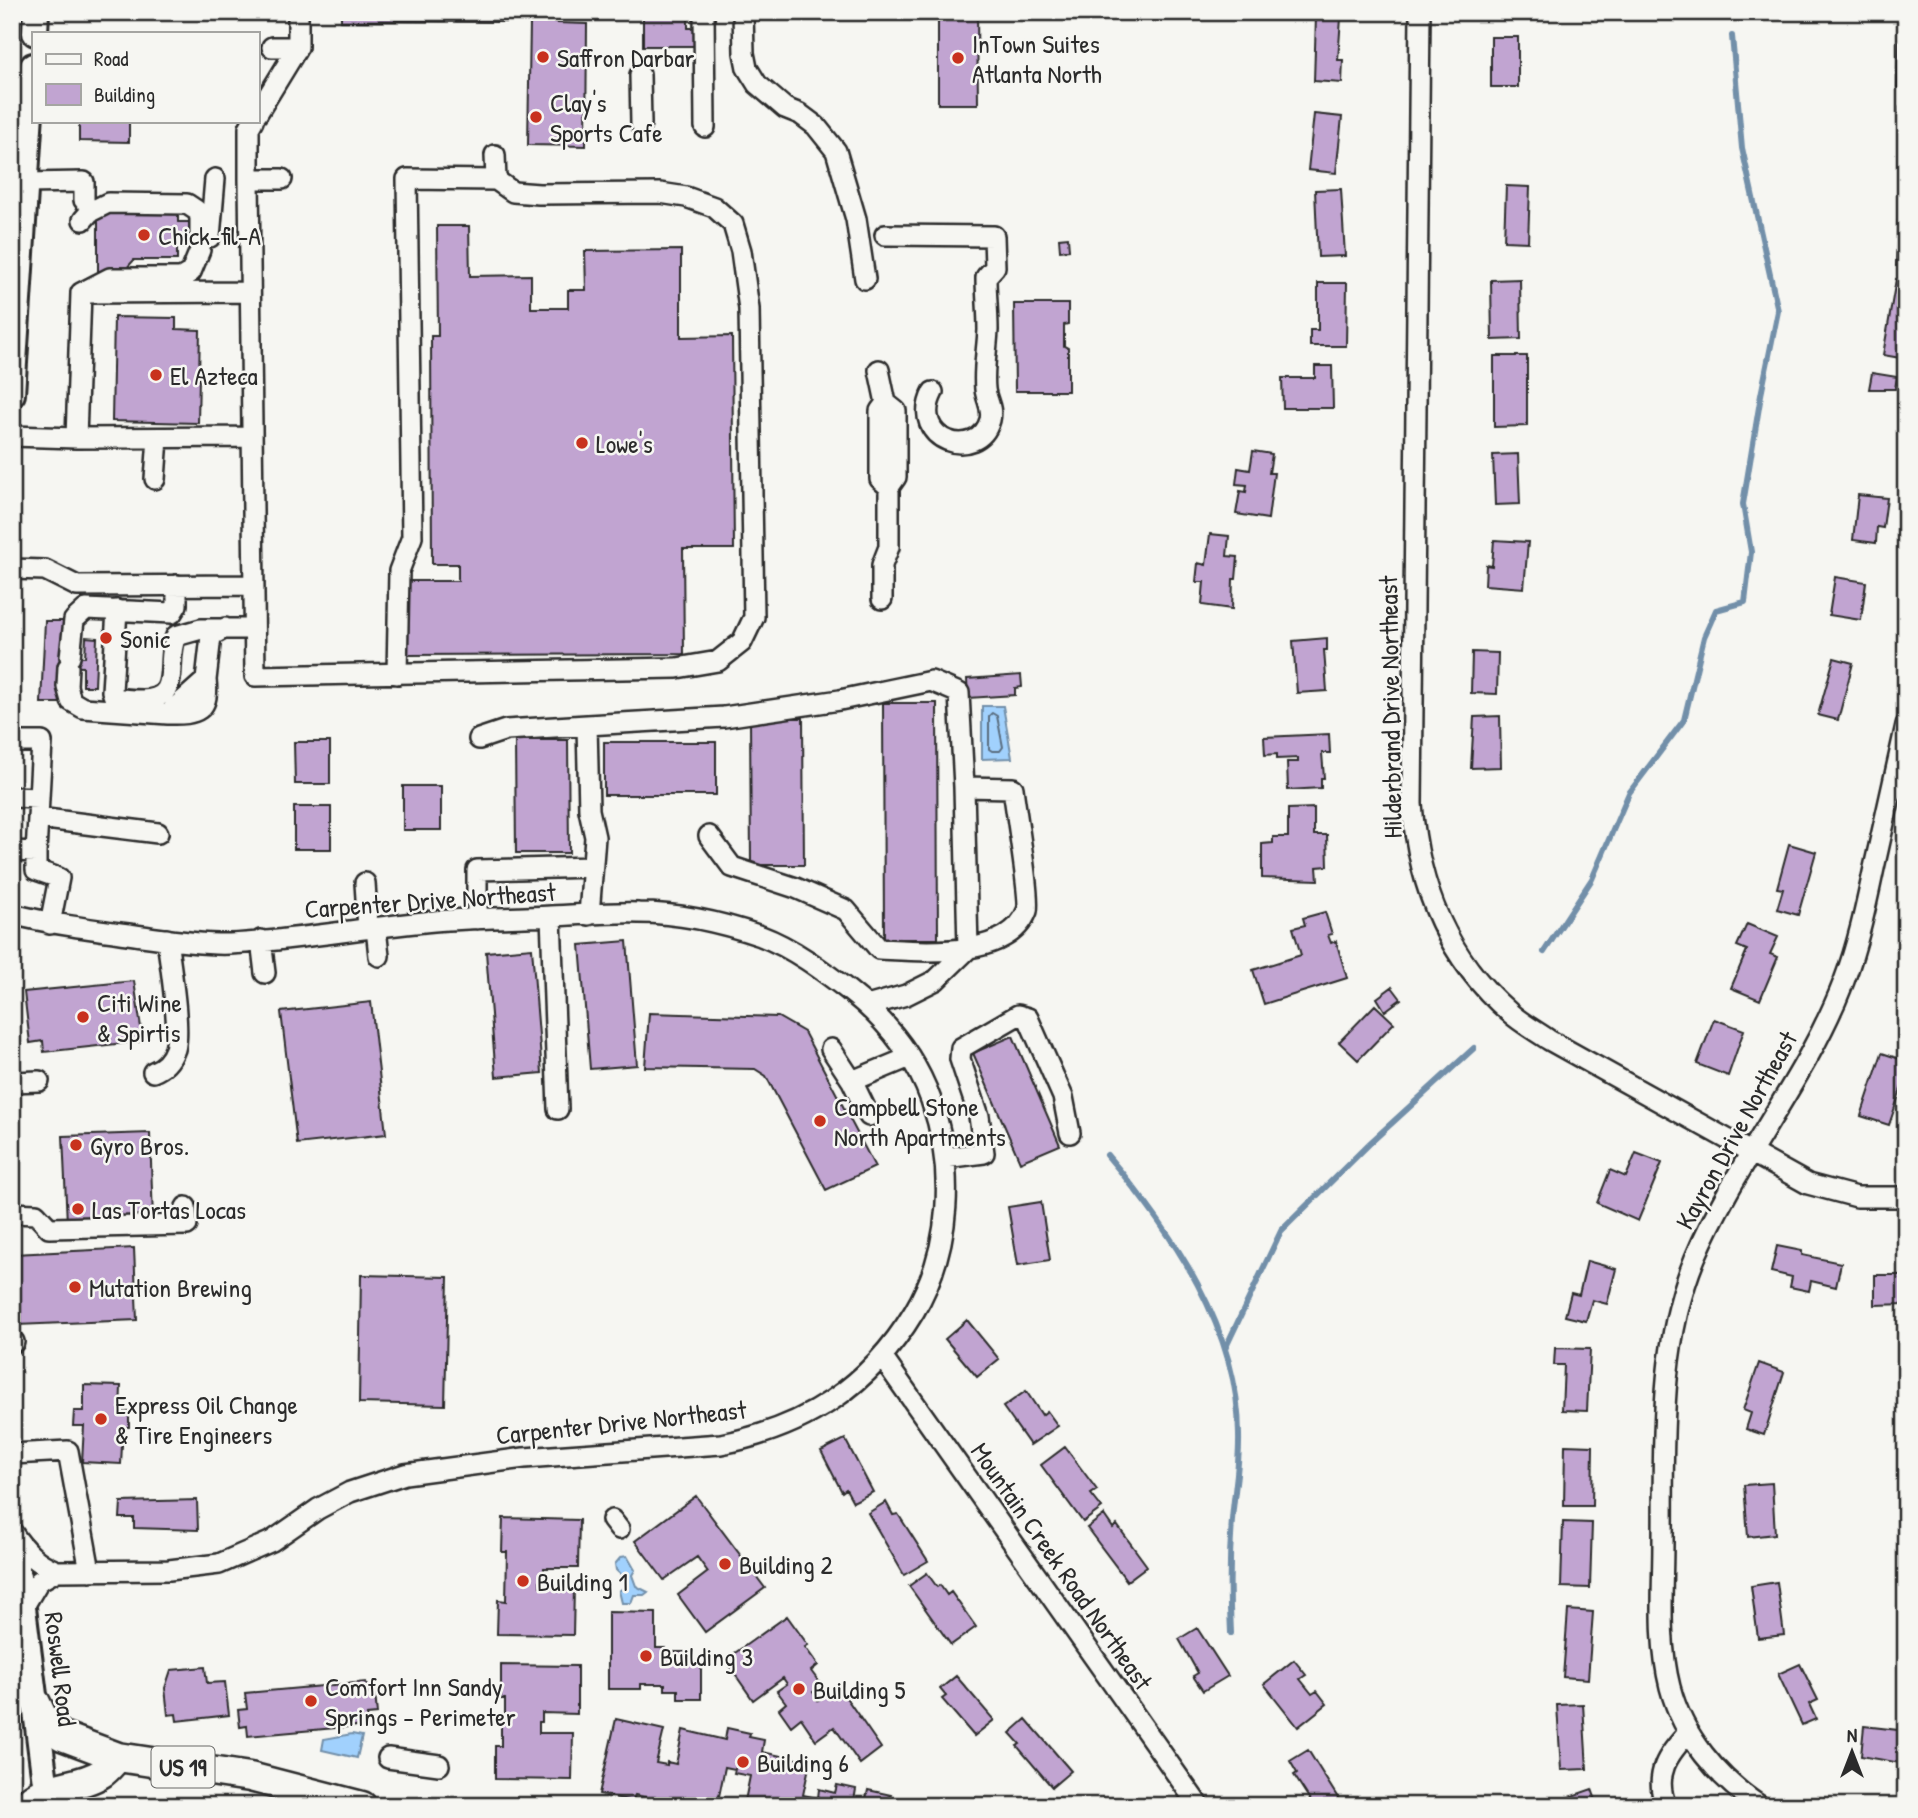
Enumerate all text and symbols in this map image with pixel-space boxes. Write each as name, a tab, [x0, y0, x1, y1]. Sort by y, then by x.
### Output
place label: InTown Suites Atlanta North	[972, 26, 1102, 91]
legend	[32, 32, 259, 122]
place label: Saffron Darbar	[557, 40, 694, 75]
text: Road	[94, 44, 128, 73]
marker: Saffron Darbar	[535, 49, 551, 65]
marker: InTown Suites Atlanta North	[950, 50, 966, 66]
text: Building	[94, 80, 155, 109]
place label: Clay's Sports Cafe	[550, 85, 663, 150]
marker: Clay's Sports Cafe	[528, 109, 544, 125]
place label: Chick-fil-A	[158, 218, 261, 253]
marker: Chick-fil-A	[136, 227, 152, 243]
place label: El Azteca	[170, 358, 258, 393]
marker: El Azteca	[148, 367, 164, 383]
place label: Lowe's	[596, 426, 653, 461]
marker: Lowe's	[574, 435, 590, 451]
street label: Hilderbrand Drive Northeast	[1370, 574, 1410, 839]
place label: Sonic	[120, 621, 170, 656]
marker: Sonic	[98, 630, 114, 646]
street label: Carpenter Drive Northeast	[303, 874, 558, 926]
place label: Citi Wine & Spirtis	[97, 985, 182, 1050]
marker: Citi Wine & Spirtis	[75, 1009, 91, 1025]
street label: Kayron Drive Northeast	[1667, 1024, 1806, 1235]
place label: Campbell Stone North Apartments	[834, 1089, 1006, 1154]
marker: Campbell Stone North Apartments	[812, 1113, 828, 1129]
place label: Gyro Bros.	[90, 1128, 189, 1163]
marker: Gyro Bros.	[68, 1137, 84, 1153]
place label: Las Tortas Locas	[92, 1192, 246, 1227]
marker: Las Tortas Locas	[70, 1201, 86, 1217]
place label: Mutation Brewing	[89, 1270, 252, 1305]
marker: Mutation Brewing	[67, 1279, 83, 1295]
place label: Express Oil Change & Tire Engineers	[115, 1387, 298, 1452]
street label: Carpenter Drive Northeast	[494, 1391, 749, 1453]
marker: Express Oil Change & Tire Engineers	[93, 1411, 109, 1427]
street label: Mountain Creek Road Northeast	[963, 1435, 1161, 1698]
place label: Building 2	[739, 1547, 833, 1582]
marker: Building 2	[717, 1556, 733, 1572]
place label: Building 1	[537, 1564, 628, 1599]
marker: Building 1	[515, 1573, 531, 1589]
street label: Roswell Road	[37, 1610, 85, 1728]
place label: Building 3	[660, 1639, 753, 1674]
marker: Building 3	[638, 1648, 654, 1664]
place label: Comfort Inn Sandy Springs - Perimeter	[325, 1669, 516, 1734]
place label: Building 5	[813, 1672, 906, 1707]
marker: Building 5	[791, 1681, 807, 1697]
marker: Comfort Inn Sandy Springs - Perimeter	[303, 1693, 319, 1709]
north arrow	[1816, 1716, 1886, 1786]
text: N	[1847, 1722, 1857, 1748]
place label: Building 6	[757, 1745, 849, 1780]
road number: US 19	[152, 1746, 214, 1787]
marker: Building 6	[735, 1754, 751, 1770]

